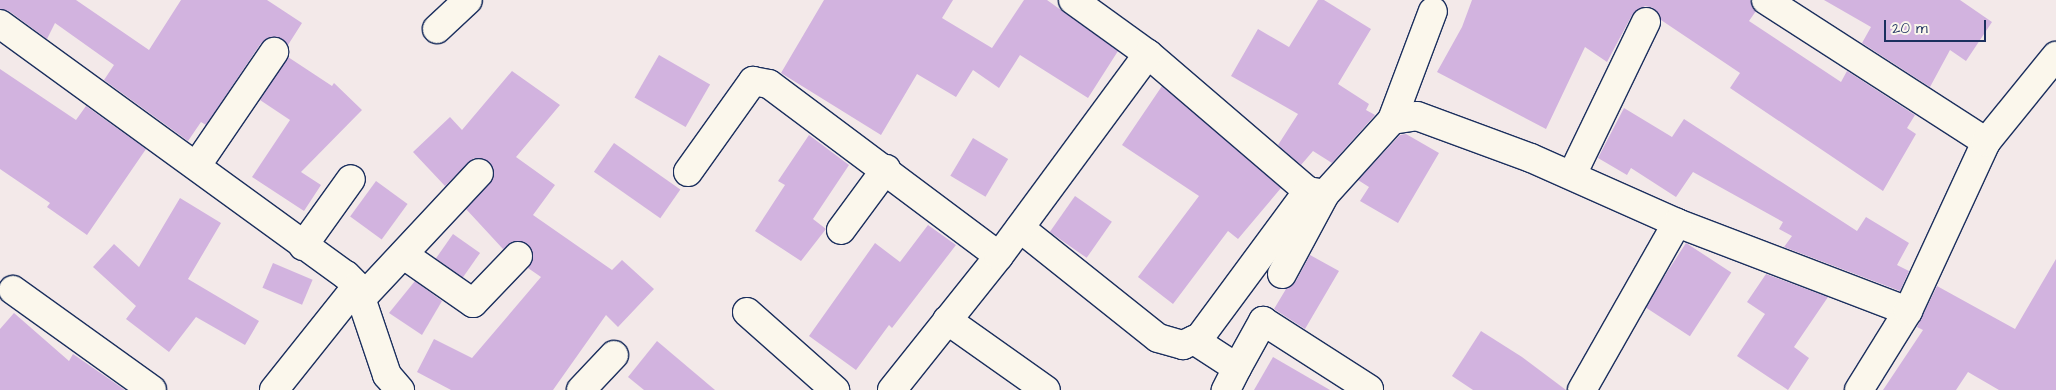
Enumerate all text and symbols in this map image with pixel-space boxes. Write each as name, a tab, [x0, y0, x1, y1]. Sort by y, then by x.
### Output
scale bar	[1886, 10, 1988, 42]
text: 20 m	[1892, 18, 1928, 39]

